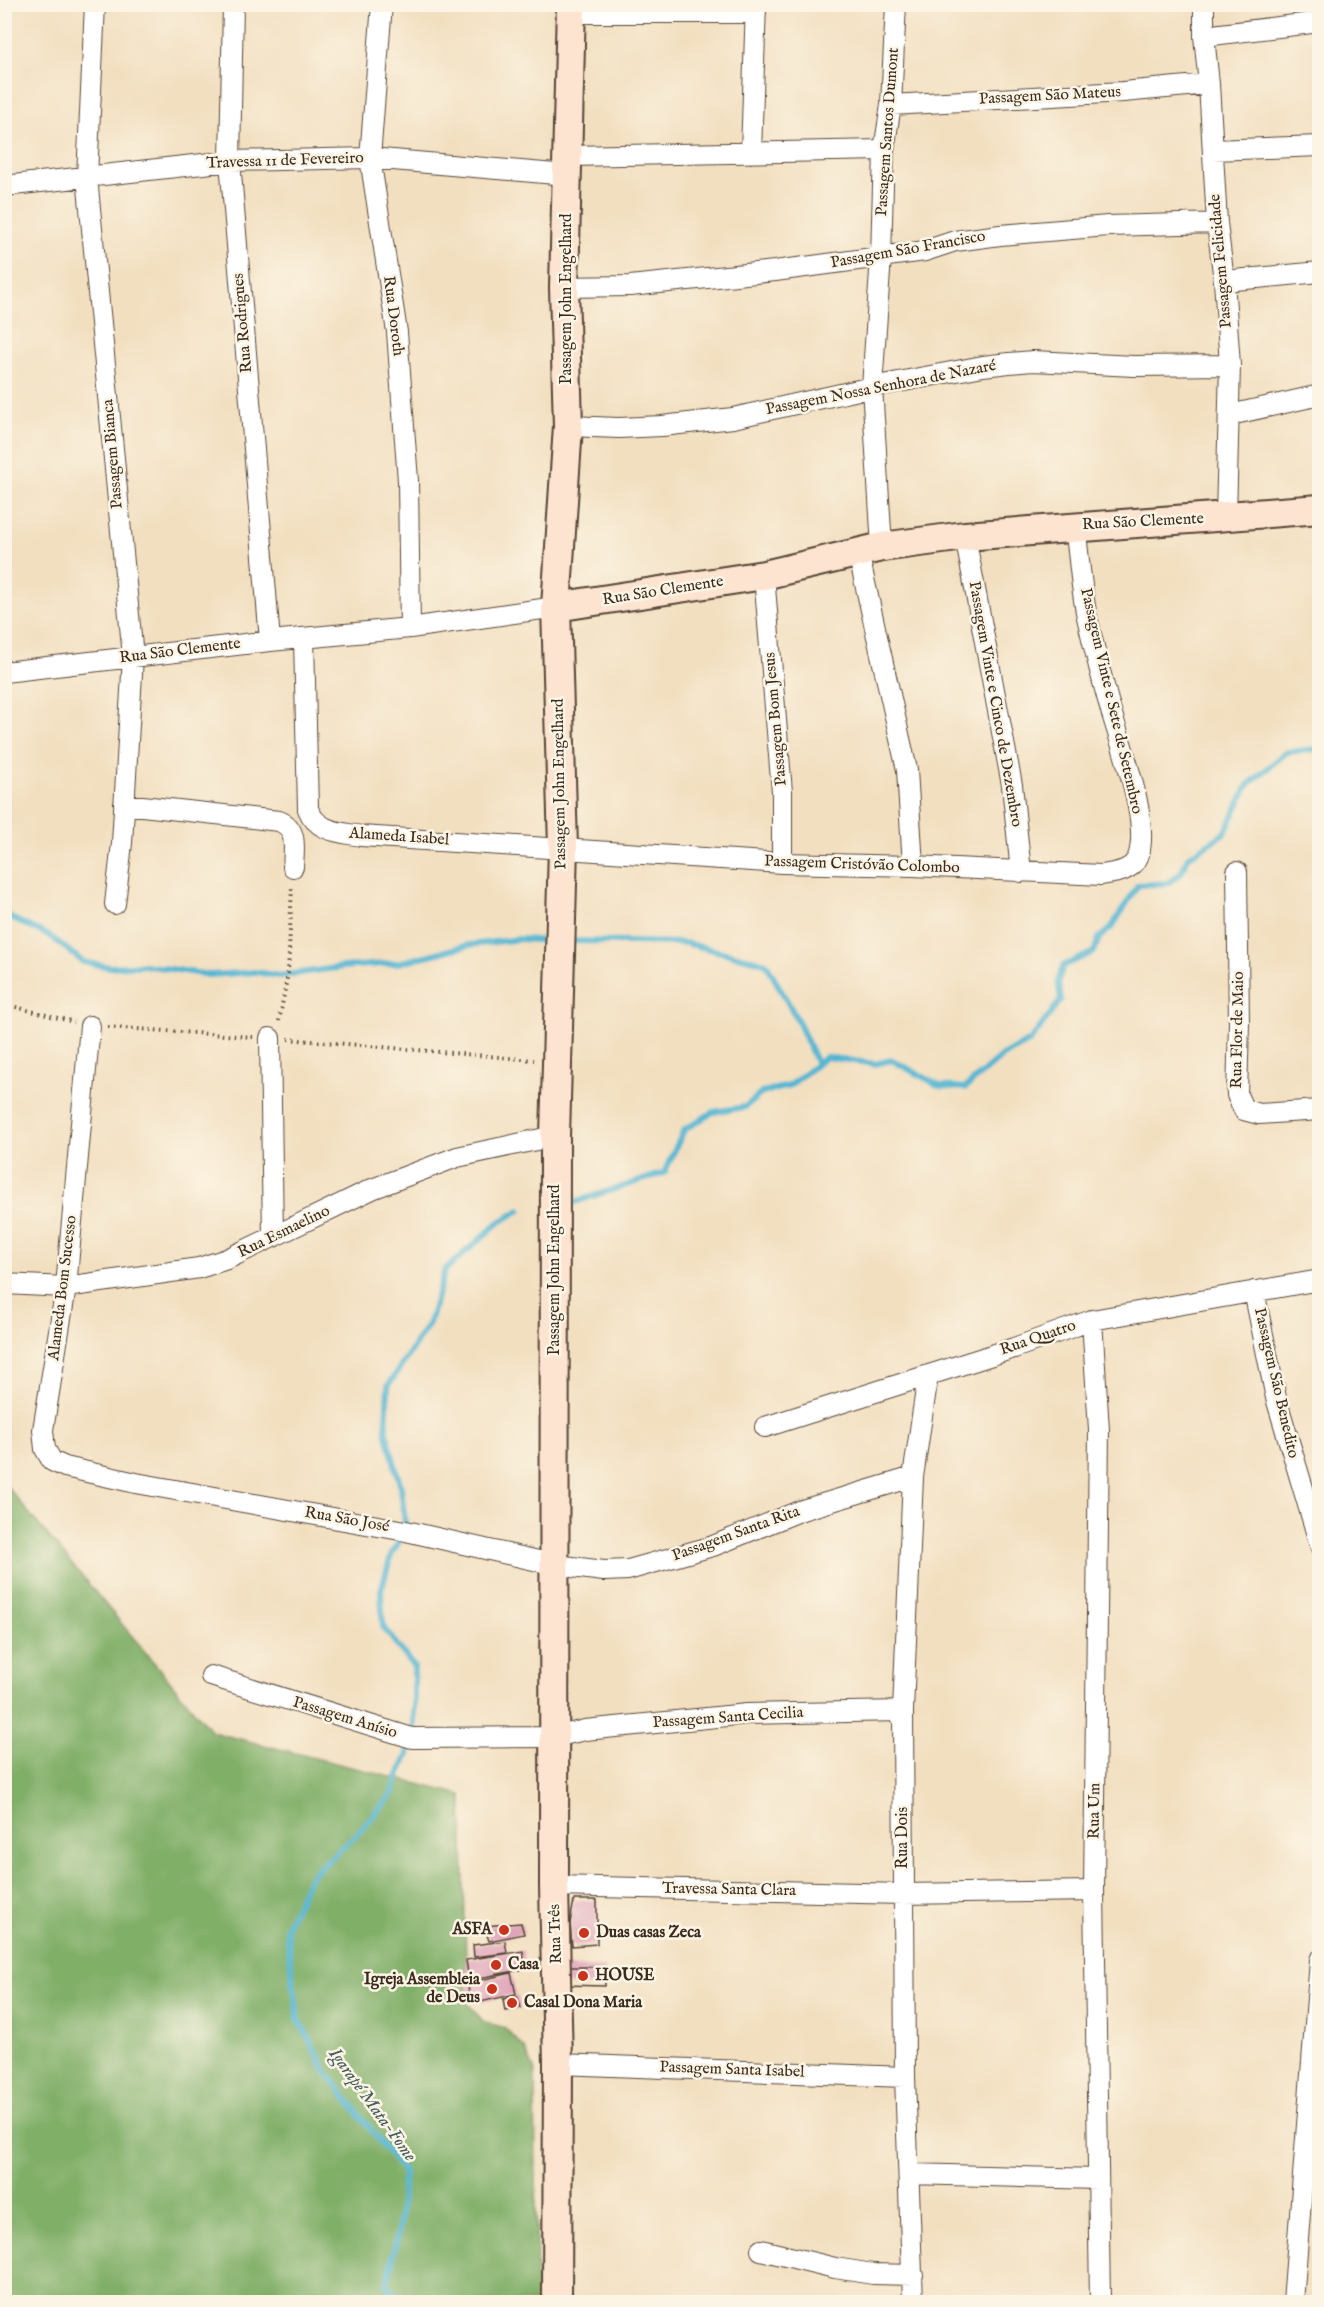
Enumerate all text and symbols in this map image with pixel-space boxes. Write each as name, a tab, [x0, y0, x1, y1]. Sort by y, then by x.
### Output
street label: Passagem Santos Dumont	[872, 47, 904, 217]
street label: Passagem São Mateus	[979, 82, 1122, 110]
street label: Travessa 11 de Fevereiro	[206, 148, 364, 174]
street label: Passagem Felicidade	[1205, 193, 1237, 329]
street label: Passagem John Engelhard	[557, 213, 577, 385]
street label: Passagem São Francisco	[829, 226, 987, 273]
street label: Rua Rodrigues	[229, 272, 257, 374]
street label: Rua Doroth	[378, 275, 408, 358]
street label: Passagem Nossa Senhora de Nazaré	[764, 356, 998, 420]
street label: Passagem Bianca	[98, 398, 128, 510]
street label: Rua São Clemente	[1082, 509, 1204, 535]
street label: Rua São Clemente	[601, 572, 725, 610]
street label: Passagem Vinte e Cinco de Dezembro	[964, 580, 1027, 829]
street label: Passagem Vinte e Sete de Setembro	[1075, 586, 1147, 816]
street label: Rua São Clemente	[118, 634, 242, 668]
street label: Passagem Bom Jesus	[760, 651, 792, 787]
street label: Passagem John Engelhard	[549, 698, 571, 870]
street label: Alameda Isabel	[347, 823, 450, 851]
street label: Passagem Cristóvão Colombo	[764, 852, 960, 878]
street label: Rua Flor de Maio	[1227, 971, 1249, 1089]
street label: Passagem John Engelhard	[545, 1184, 565, 1356]
street label: Rua Esmaelino	[235, 1201, 334, 1263]
street label: Alameda Bom Sucesso	[44, 1214, 82, 1363]
street label: Passagem São Benedito	[1249, 1306, 1303, 1461]
street label: Rua Quatro	[997, 1316, 1079, 1360]
street label: Passagem Santa Rita	[669, 1502, 803, 1566]
street label: Rua São José	[303, 1503, 391, 1537]
street label: Passagem Anísio	[290, 1693, 400, 1743]
street label: Passagem Santa Cecilia	[652, 1703, 804, 1733]
street label: Rua Um	[1085, 1783, 1105, 1839]
street label: Rua Dois	[893, 1807, 913, 1869]
street label: Travessa Santa Clara	[662, 1879, 796, 1901]
street label: Rua Três	[545, 1903, 567, 1964]
place label: ASFA	[451, 1920, 493, 1940]
marker: ASFA	[497, 1923, 511, 1937]
place label: Duas casas Zeca	[596, 1923, 702, 1943]
marker: Duas casas Zeca	[577, 1926, 591, 1940]
place label: Casa	[508, 1955, 540, 1975]
marker: Casa	[489, 1958, 503, 1972]
place label: HOUSE	[595, 1966, 654, 1986]
marker: HOUSE	[576, 1969, 590, 1983]
place label: Igreja Assembleia de Deus	[364, 1970, 481, 2008]
marker: Igreja Assembleia de Deus	[485, 1982, 499, 1996]
place label: Casal Dona Maria	[524, 1993, 643, 2013]
marker: Casal Dona Maria	[505, 1996, 519, 2010]
water label: Igarapé Mata-Fome	[322, 2043, 421, 2166]
street label: Passagem Santa Isabel	[659, 2057, 806, 2083]

